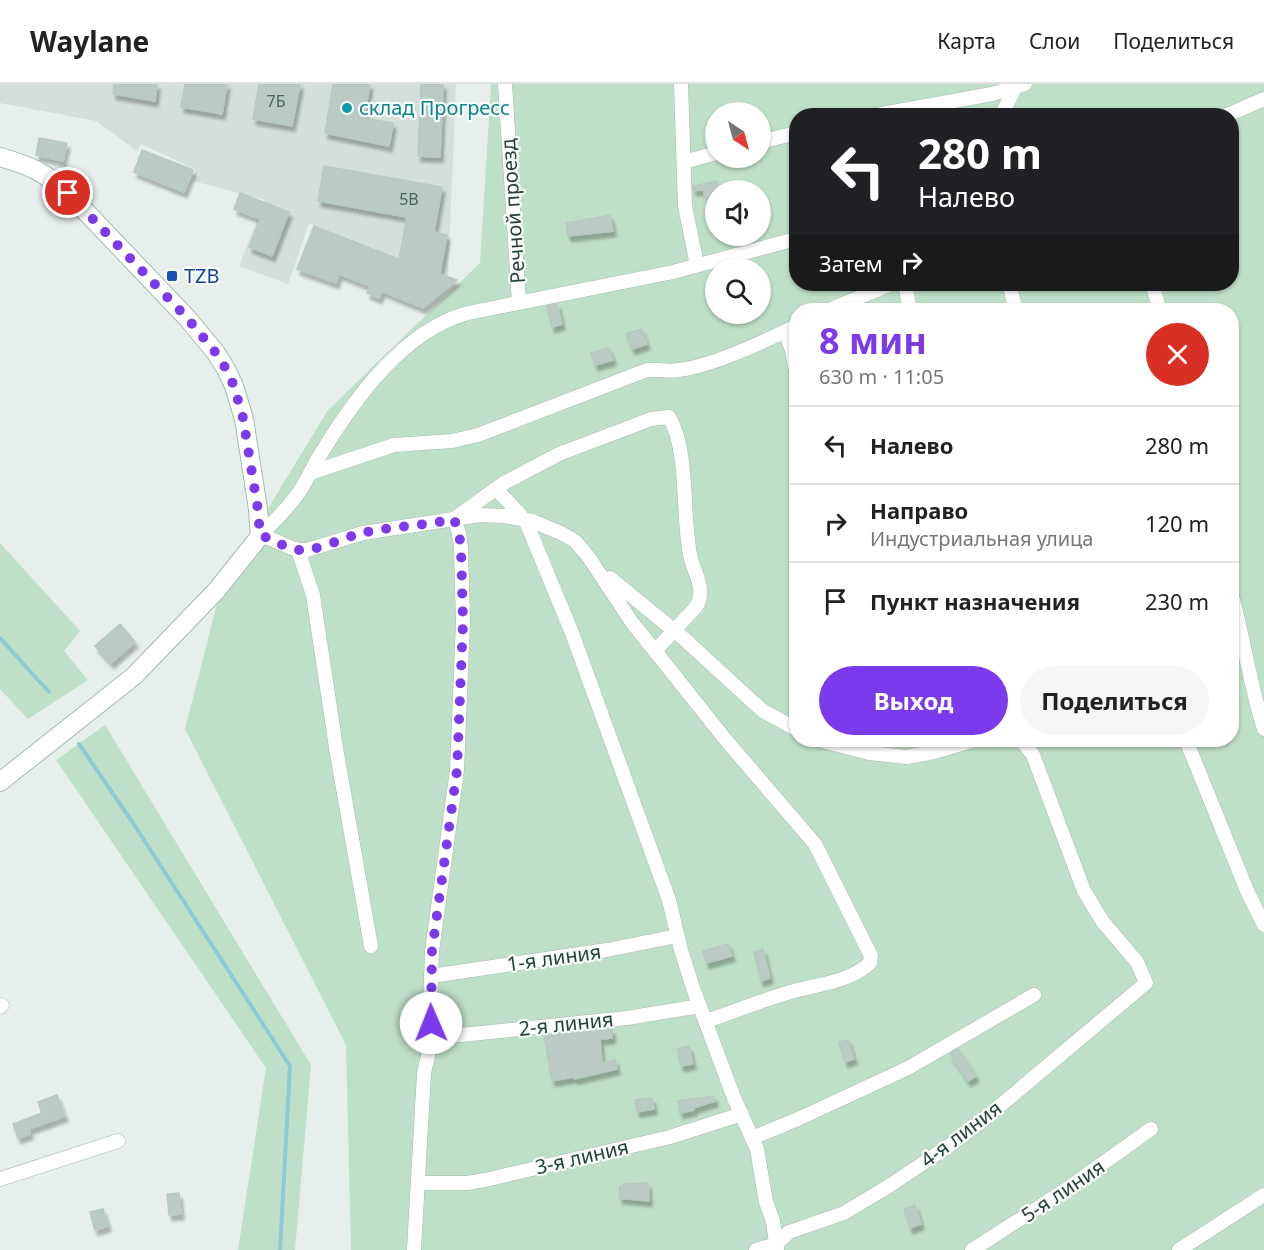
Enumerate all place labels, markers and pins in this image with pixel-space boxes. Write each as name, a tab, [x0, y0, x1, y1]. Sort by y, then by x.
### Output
place label: склад Прогресс	[359, 94, 510, 121]
marker: склад Прогресс	[340, 101, 354, 115]
pin	[42, 167, 93, 218]
place label: TZB	[184, 262, 220, 289]
marker: TZB	[165, 269, 179, 283]

